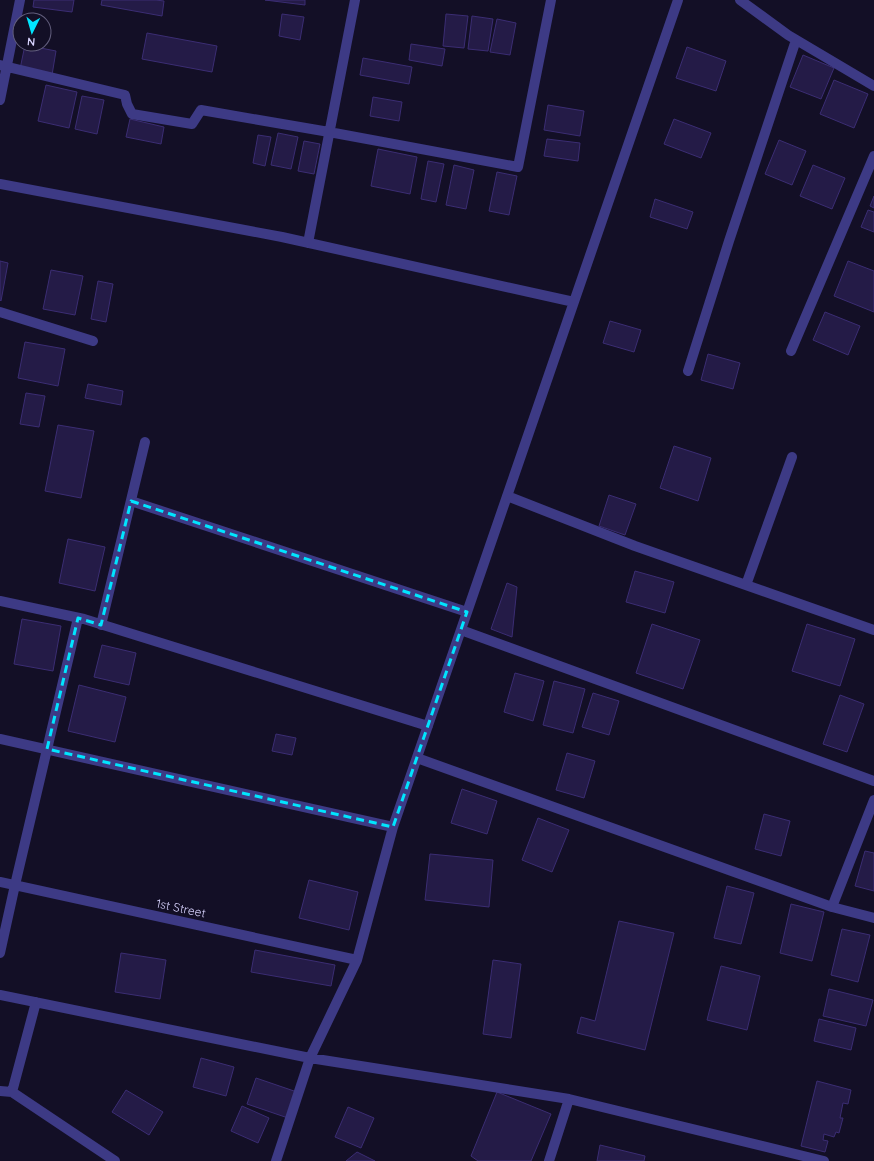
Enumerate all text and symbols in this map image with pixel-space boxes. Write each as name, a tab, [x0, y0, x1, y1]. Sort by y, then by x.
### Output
north arrow	[12, 12, 52, 52]
text: N	[26, 35, 36, 49]
street label: 1st Street	[155, 895, 207, 921]

